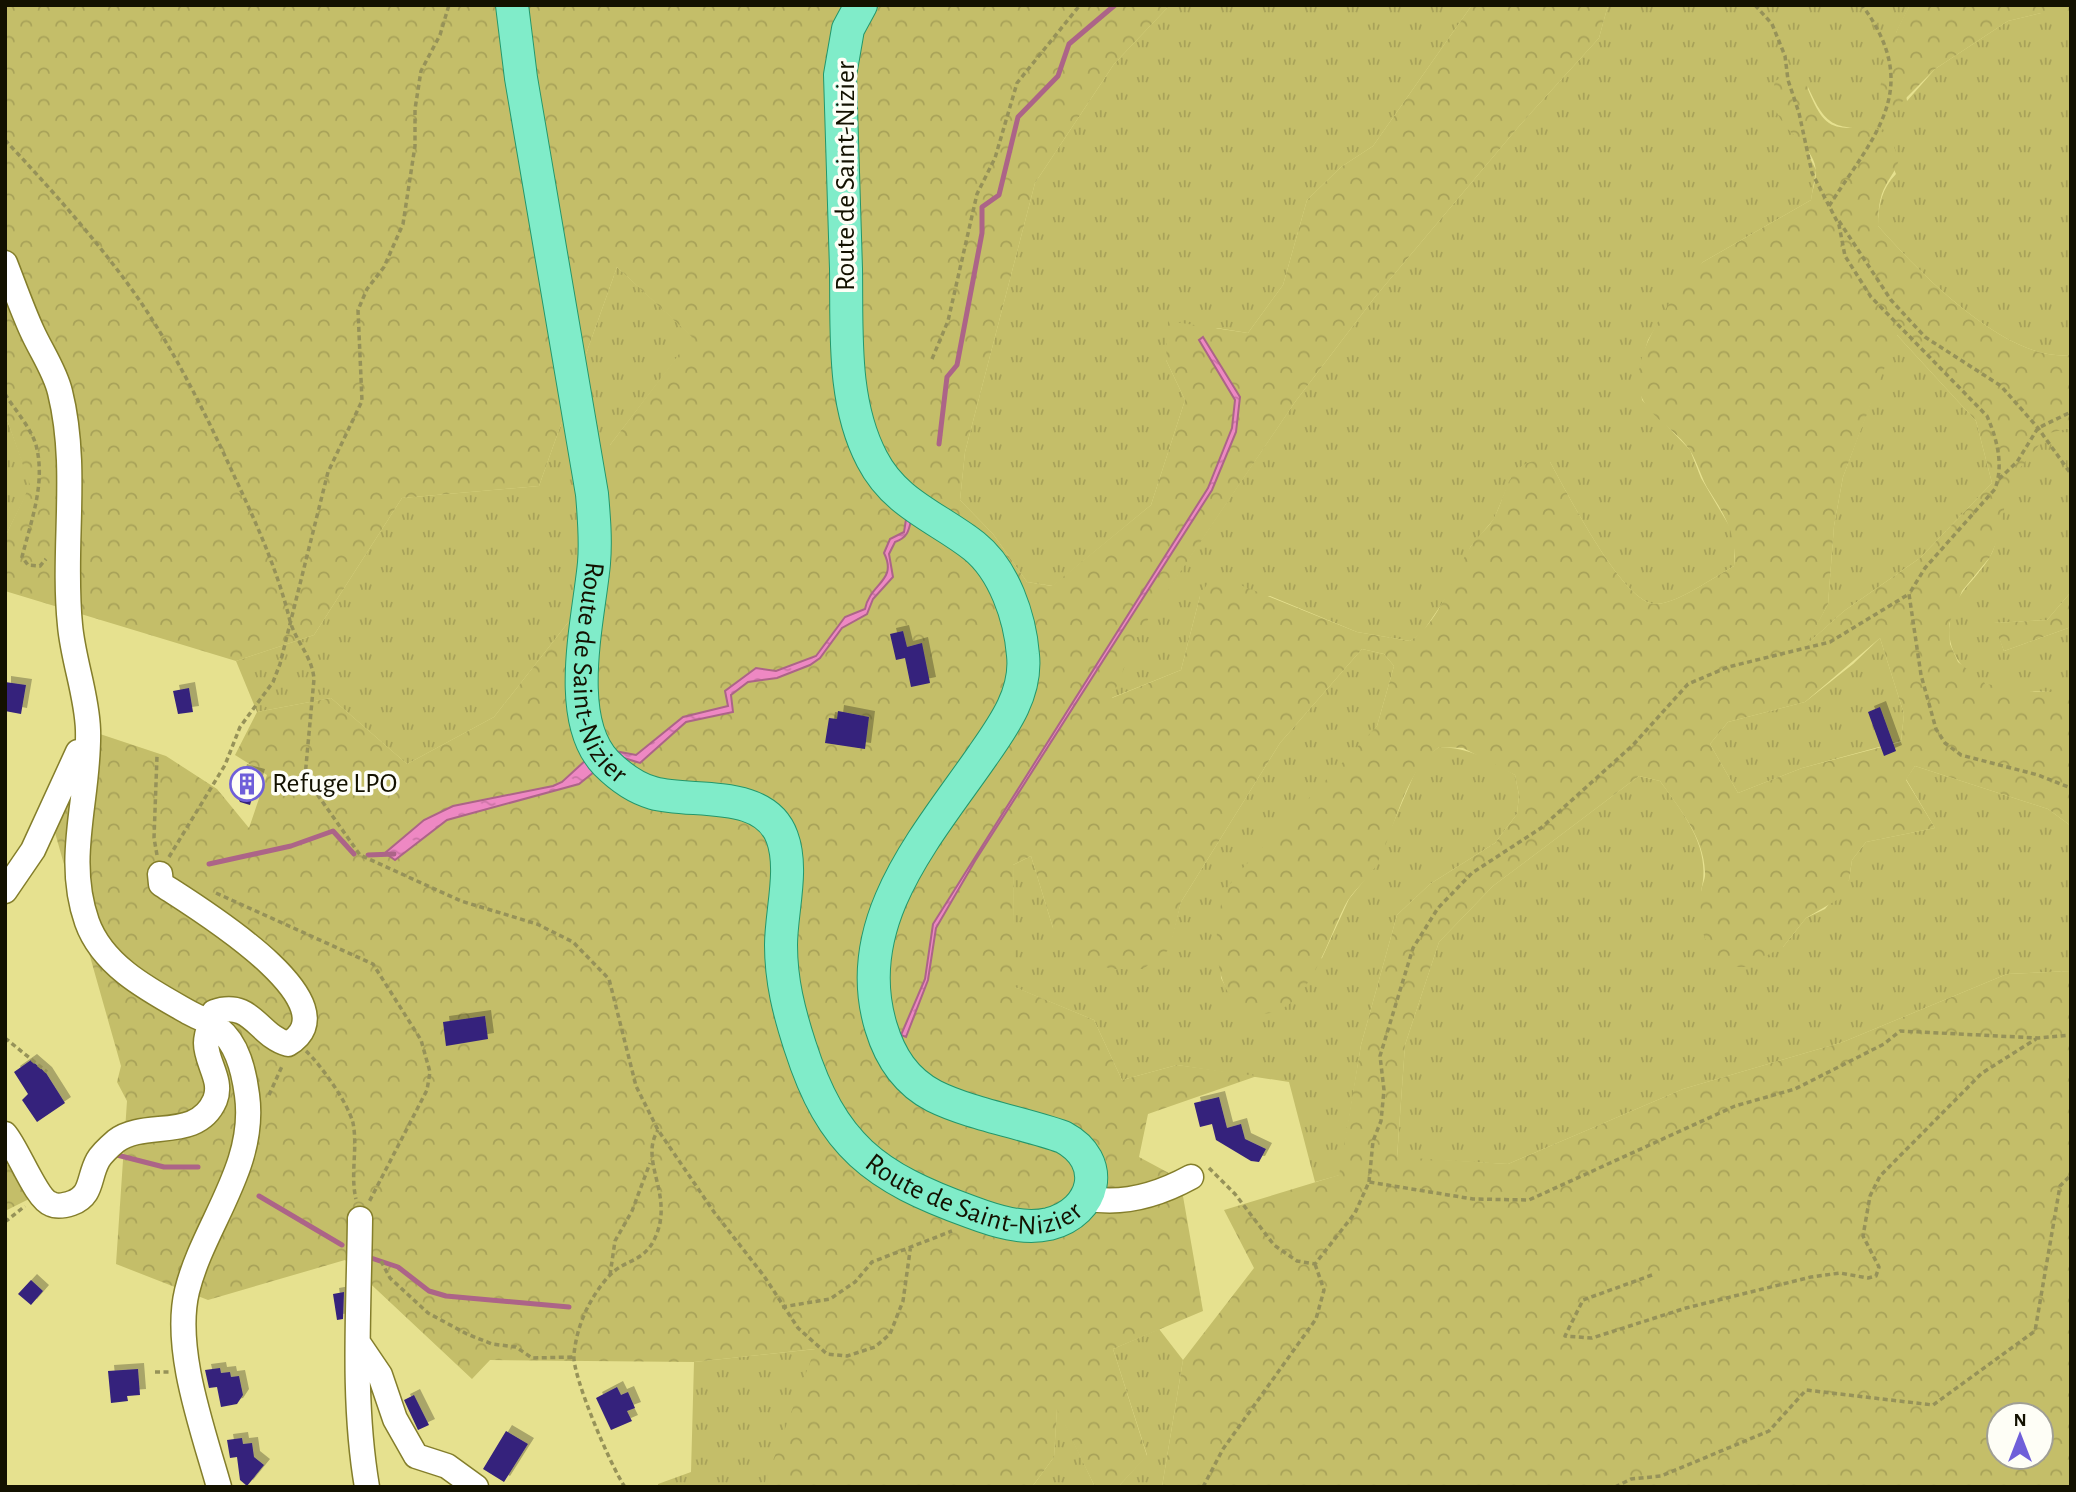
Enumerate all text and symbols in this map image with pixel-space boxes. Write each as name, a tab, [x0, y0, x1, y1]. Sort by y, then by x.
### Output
street label: Route de Saint-Nizier	[832, 61, 860, 291]
street label: Route de Saint-Nizier	[568, 561, 632, 789]
building icon: Refuge LPO	[228, 765, 266, 803]
place label: Refuge LPO	[272, 770, 397, 798]
street label: Route de Saint-Nizier	[860, 1149, 1088, 1240]
north arrow	[1985, 1401, 2055, 1471]
text: N	[2013, 1411, 2027, 1430]

